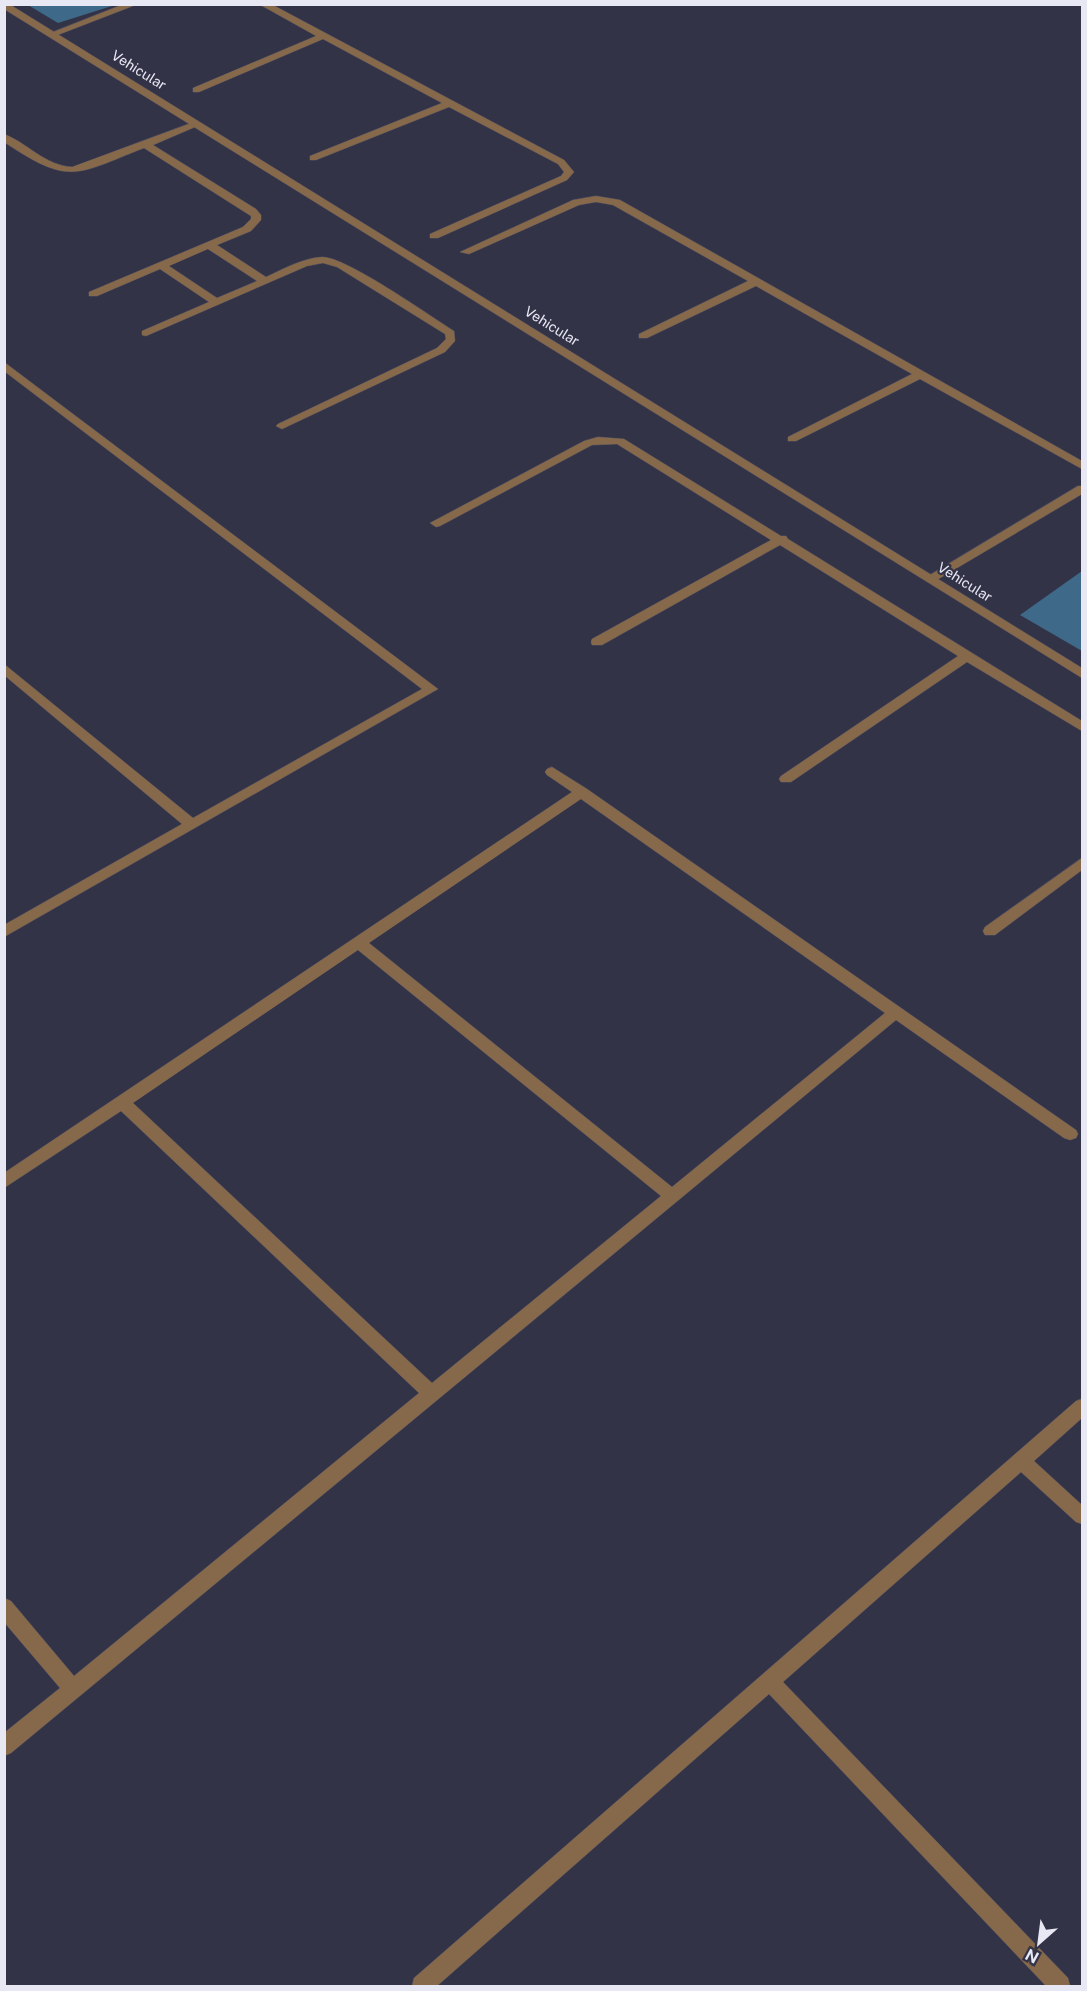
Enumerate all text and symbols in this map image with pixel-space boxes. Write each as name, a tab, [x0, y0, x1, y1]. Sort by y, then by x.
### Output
street label: Vehicular	[109, 47, 169, 93]
street label: Vehicular	[522, 303, 582, 349]
street label: Vehicular	[935, 559, 995, 605]
north arrow	[1009, 1913, 1069, 1973]
text: N	[1022, 1944, 1042, 1967]

